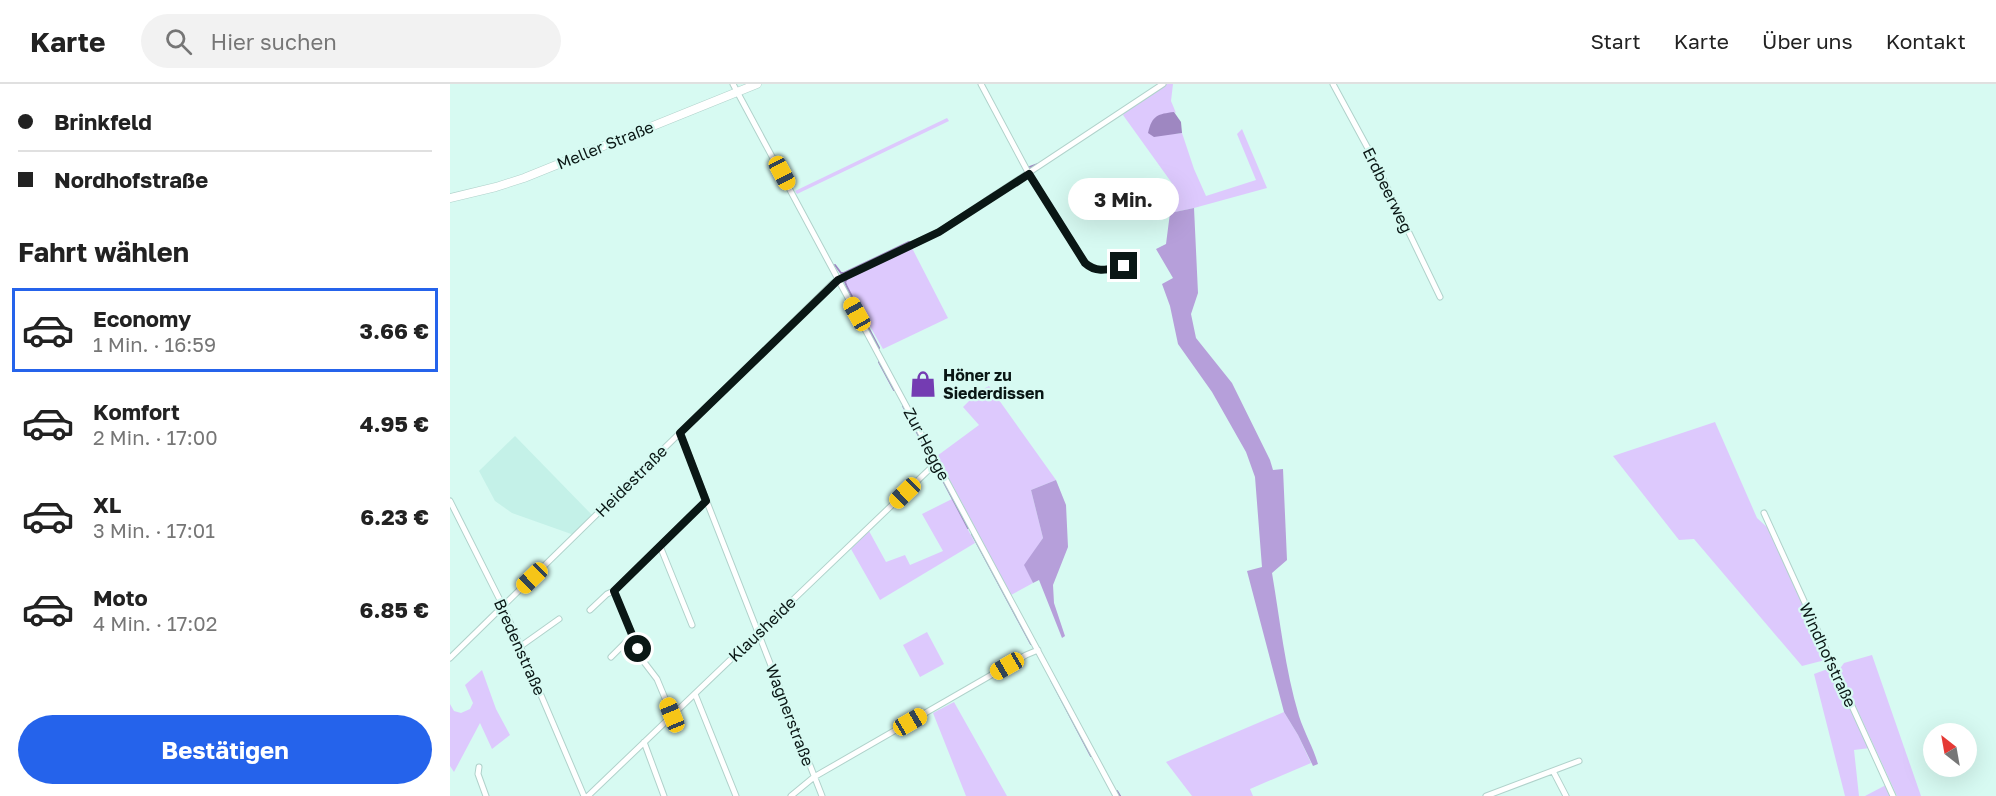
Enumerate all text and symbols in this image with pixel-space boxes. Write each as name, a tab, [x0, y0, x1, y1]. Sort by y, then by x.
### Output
search box	[141, 14, 561, 68]
text: Karte	[30, 25, 105, 58]
icon: search	[162, 25, 195, 58]
text: Hier suchen	[210, 28, 337, 55]
text: Start	[1590, 28, 1641, 54]
text: Karte	[1674, 28, 1729, 54]
text: Über uns	[1762, 28, 1853, 54]
text: Kontakt	[1886, 28, 1966, 54]
text: Brinkfeld	[54, 108, 152, 135]
street label: Meller Straße	[554, 117, 656, 173]
street label: Erdbeerweg	[1359, 144, 1417, 236]
car	[766, 153, 798, 193]
text: Nordhofstraße	[54, 166, 208, 193]
callout: 3 Min.	[1068, 179, 1180, 221]
text: 3 Min.	[1094, 187, 1153, 211]
text: Fahrt wählen	[18, 236, 189, 268]
route end	[1110, 252, 1137, 279]
car	[840, 294, 874, 334]
icon: car	[21, 303, 75, 357]
text: Economy	[93, 305, 191, 332]
text: 3.66 €	[360, 317, 429, 344]
text: 1 Min. · 16:59	[93, 332, 216, 356]
place label: Höner zu Siederdissen	[943, 365, 1044, 403]
shop icon: Höner zu Siederdissen	[908, 369, 938, 399]
icon: car	[21, 396, 75, 450]
text: Komfort	[93, 398, 180, 425]
street label: Zur Hegge	[899, 404, 955, 484]
text: 4.95 €	[360, 410, 429, 437]
text: 2 Min. · 17:00	[93, 425, 218, 449]
street label: Heidestraße	[591, 441, 671, 521]
car	[886, 474, 924, 512]
icon: car	[21, 489, 75, 543]
text: XL	[93, 491, 121, 518]
text: 6.23 €	[360, 503, 429, 530]
text: 3 Min. · 17:01	[93, 518, 215, 542]
car	[513, 559, 551, 597]
icon: car	[21, 582, 75, 636]
text: Moto	[93, 584, 148, 611]
street label: Klausheide	[724, 592, 800, 666]
text: 6.85 €	[359, 596, 429, 623]
street label: Bredenstraße	[490, 596, 550, 698]
street label: Windhofstraße	[1795, 600, 1861, 710]
text: 4 Min. · 17:02	[93, 611, 217, 635]
route start	[624, 635, 651, 662]
car	[987, 649, 1027, 683]
street label: Wagnerstraße	[761, 661, 819, 769]
car	[657, 695, 687, 735]
car	[890, 705, 930, 739]
button: Bestätigen	[18, 715, 432, 784]
north arrow	[1923, 723, 1977, 777]
map controls	[1923, 723, 1977, 777]

